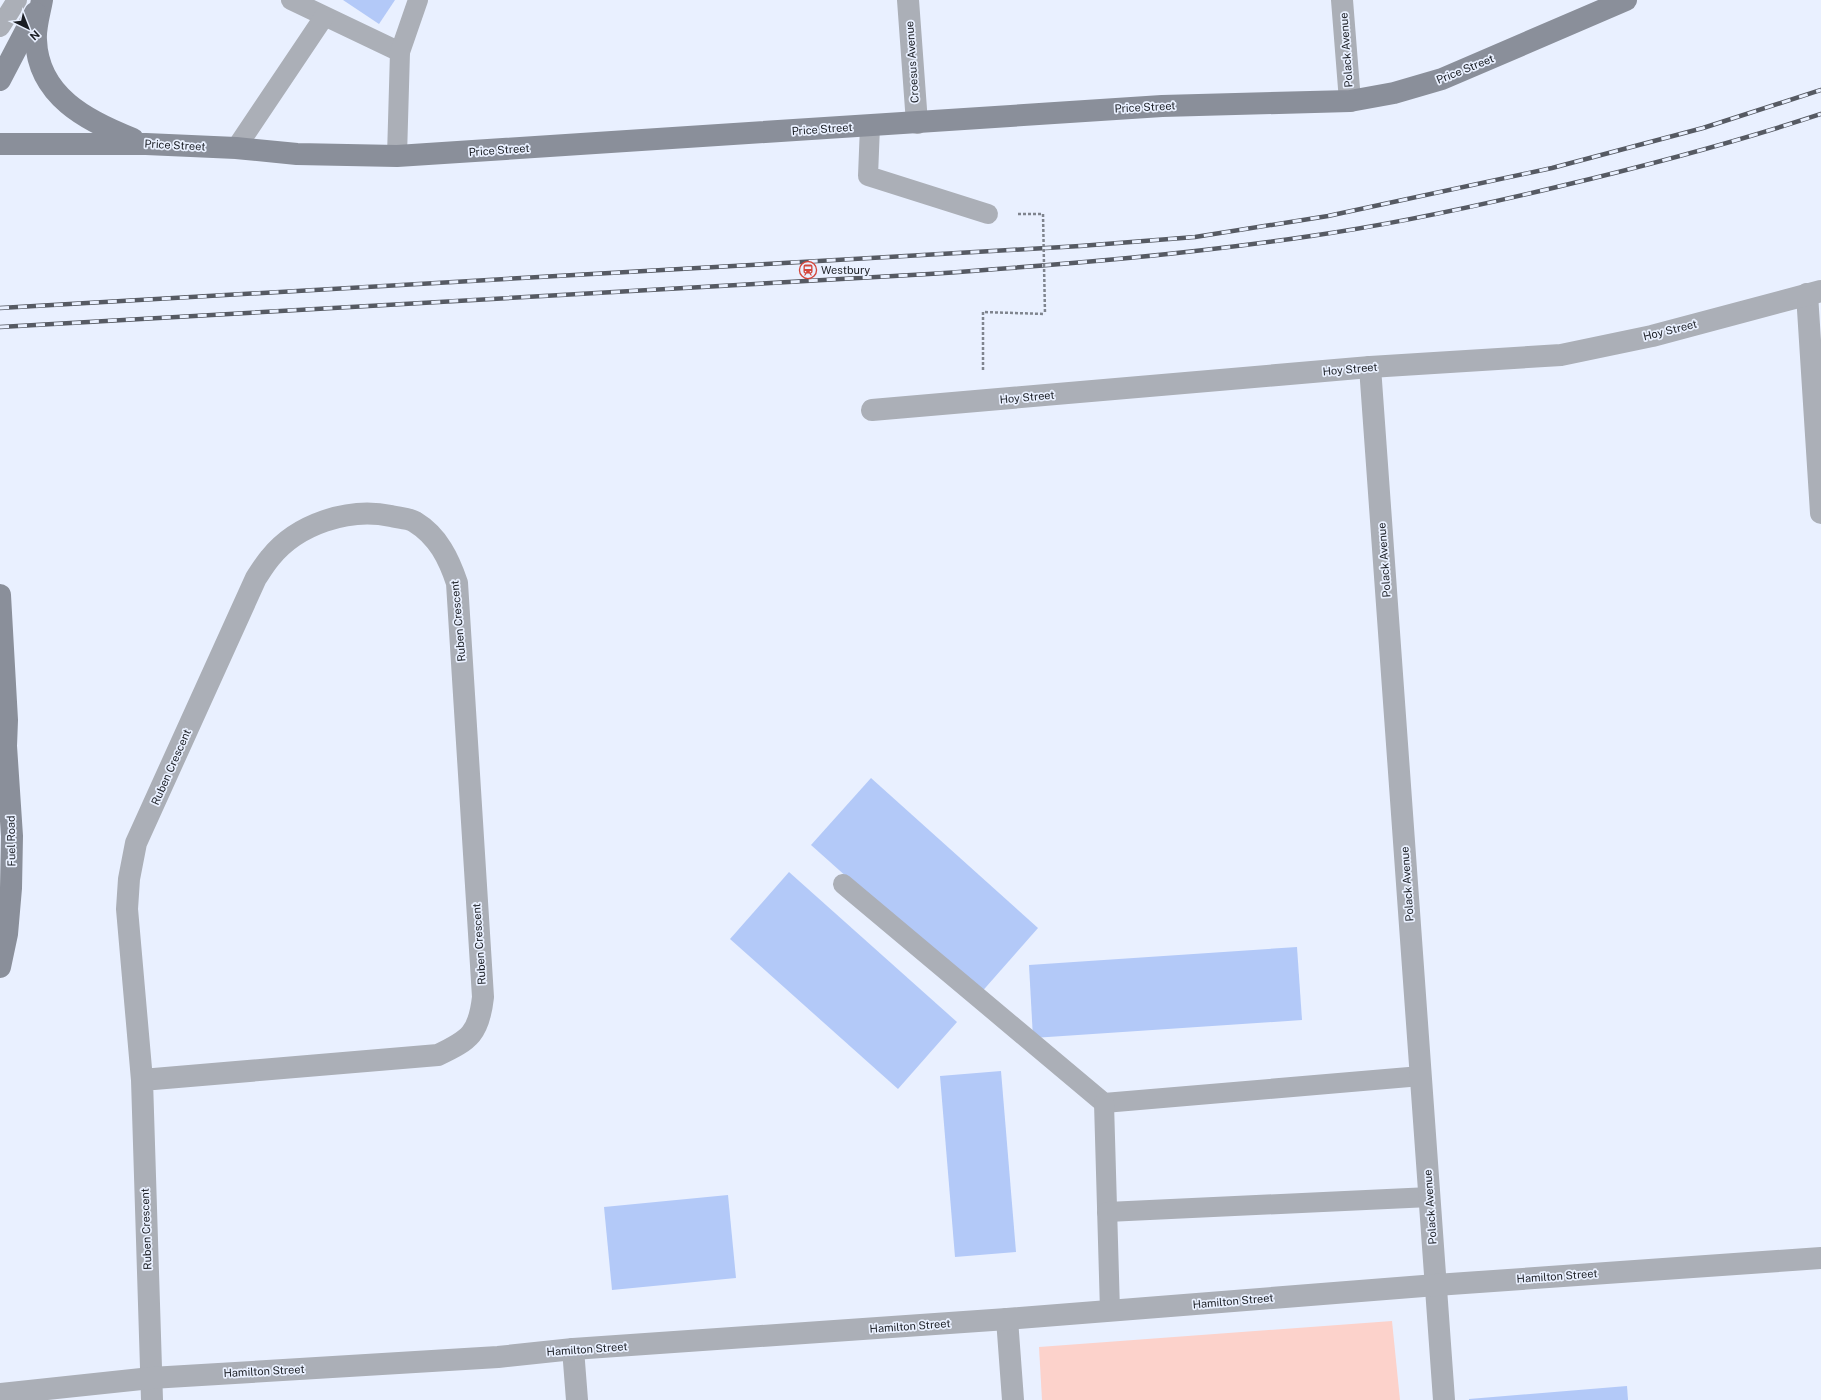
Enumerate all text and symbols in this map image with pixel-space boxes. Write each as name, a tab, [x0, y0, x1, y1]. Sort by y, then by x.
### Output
north arrow	[8, 8, 48, 48]
street label: Polack Avenue	[1337, 12, 1355, 88]
street label: Croesus Avenue	[903, 21, 921, 103]
text: N	[28, 28, 42, 43]
street label: Price Street	[1435, 52, 1495, 86]
street label: Price Street	[1114, 99, 1176, 115]
street label: Price Street	[791, 121, 853, 137]
street label: Price Street	[144, 137, 206, 153]
street label: Price Street	[468, 142, 530, 158]
station icon: Westbury	[798, 260, 818, 280]
place label: Westbury	[821, 264, 870, 276]
street label: Hoy Street	[1642, 318, 1698, 342]
street label: Hoy Street	[1322, 361, 1378, 377]
street label: Hoy Street	[999, 389, 1055, 405]
street label: Polack Avenue	[1375, 522, 1393, 598]
street label: Ruben Crescent	[448, 580, 468, 662]
street label: Ruben Crescent	[149, 727, 193, 807]
street label: Fuel Road	[5, 815, 17, 867]
street label: Polack Avenue	[1398, 846, 1416, 922]
street label: Ruben Crescent	[470, 903, 488, 985]
street label: Polack Avenue	[1421, 1169, 1439, 1245]
street label: Ruben Crescent	[139, 1188, 153, 1270]
street label: Hamilton Street	[1516, 1267, 1598, 1285]
street label: Hamilton Street	[1192, 1291, 1274, 1311]
street label: Hamilton Street	[869, 1317, 951, 1335]
street label: Hamilton Street	[546, 1340, 628, 1358]
street label: Hamilton Street	[223, 1363, 305, 1379]

